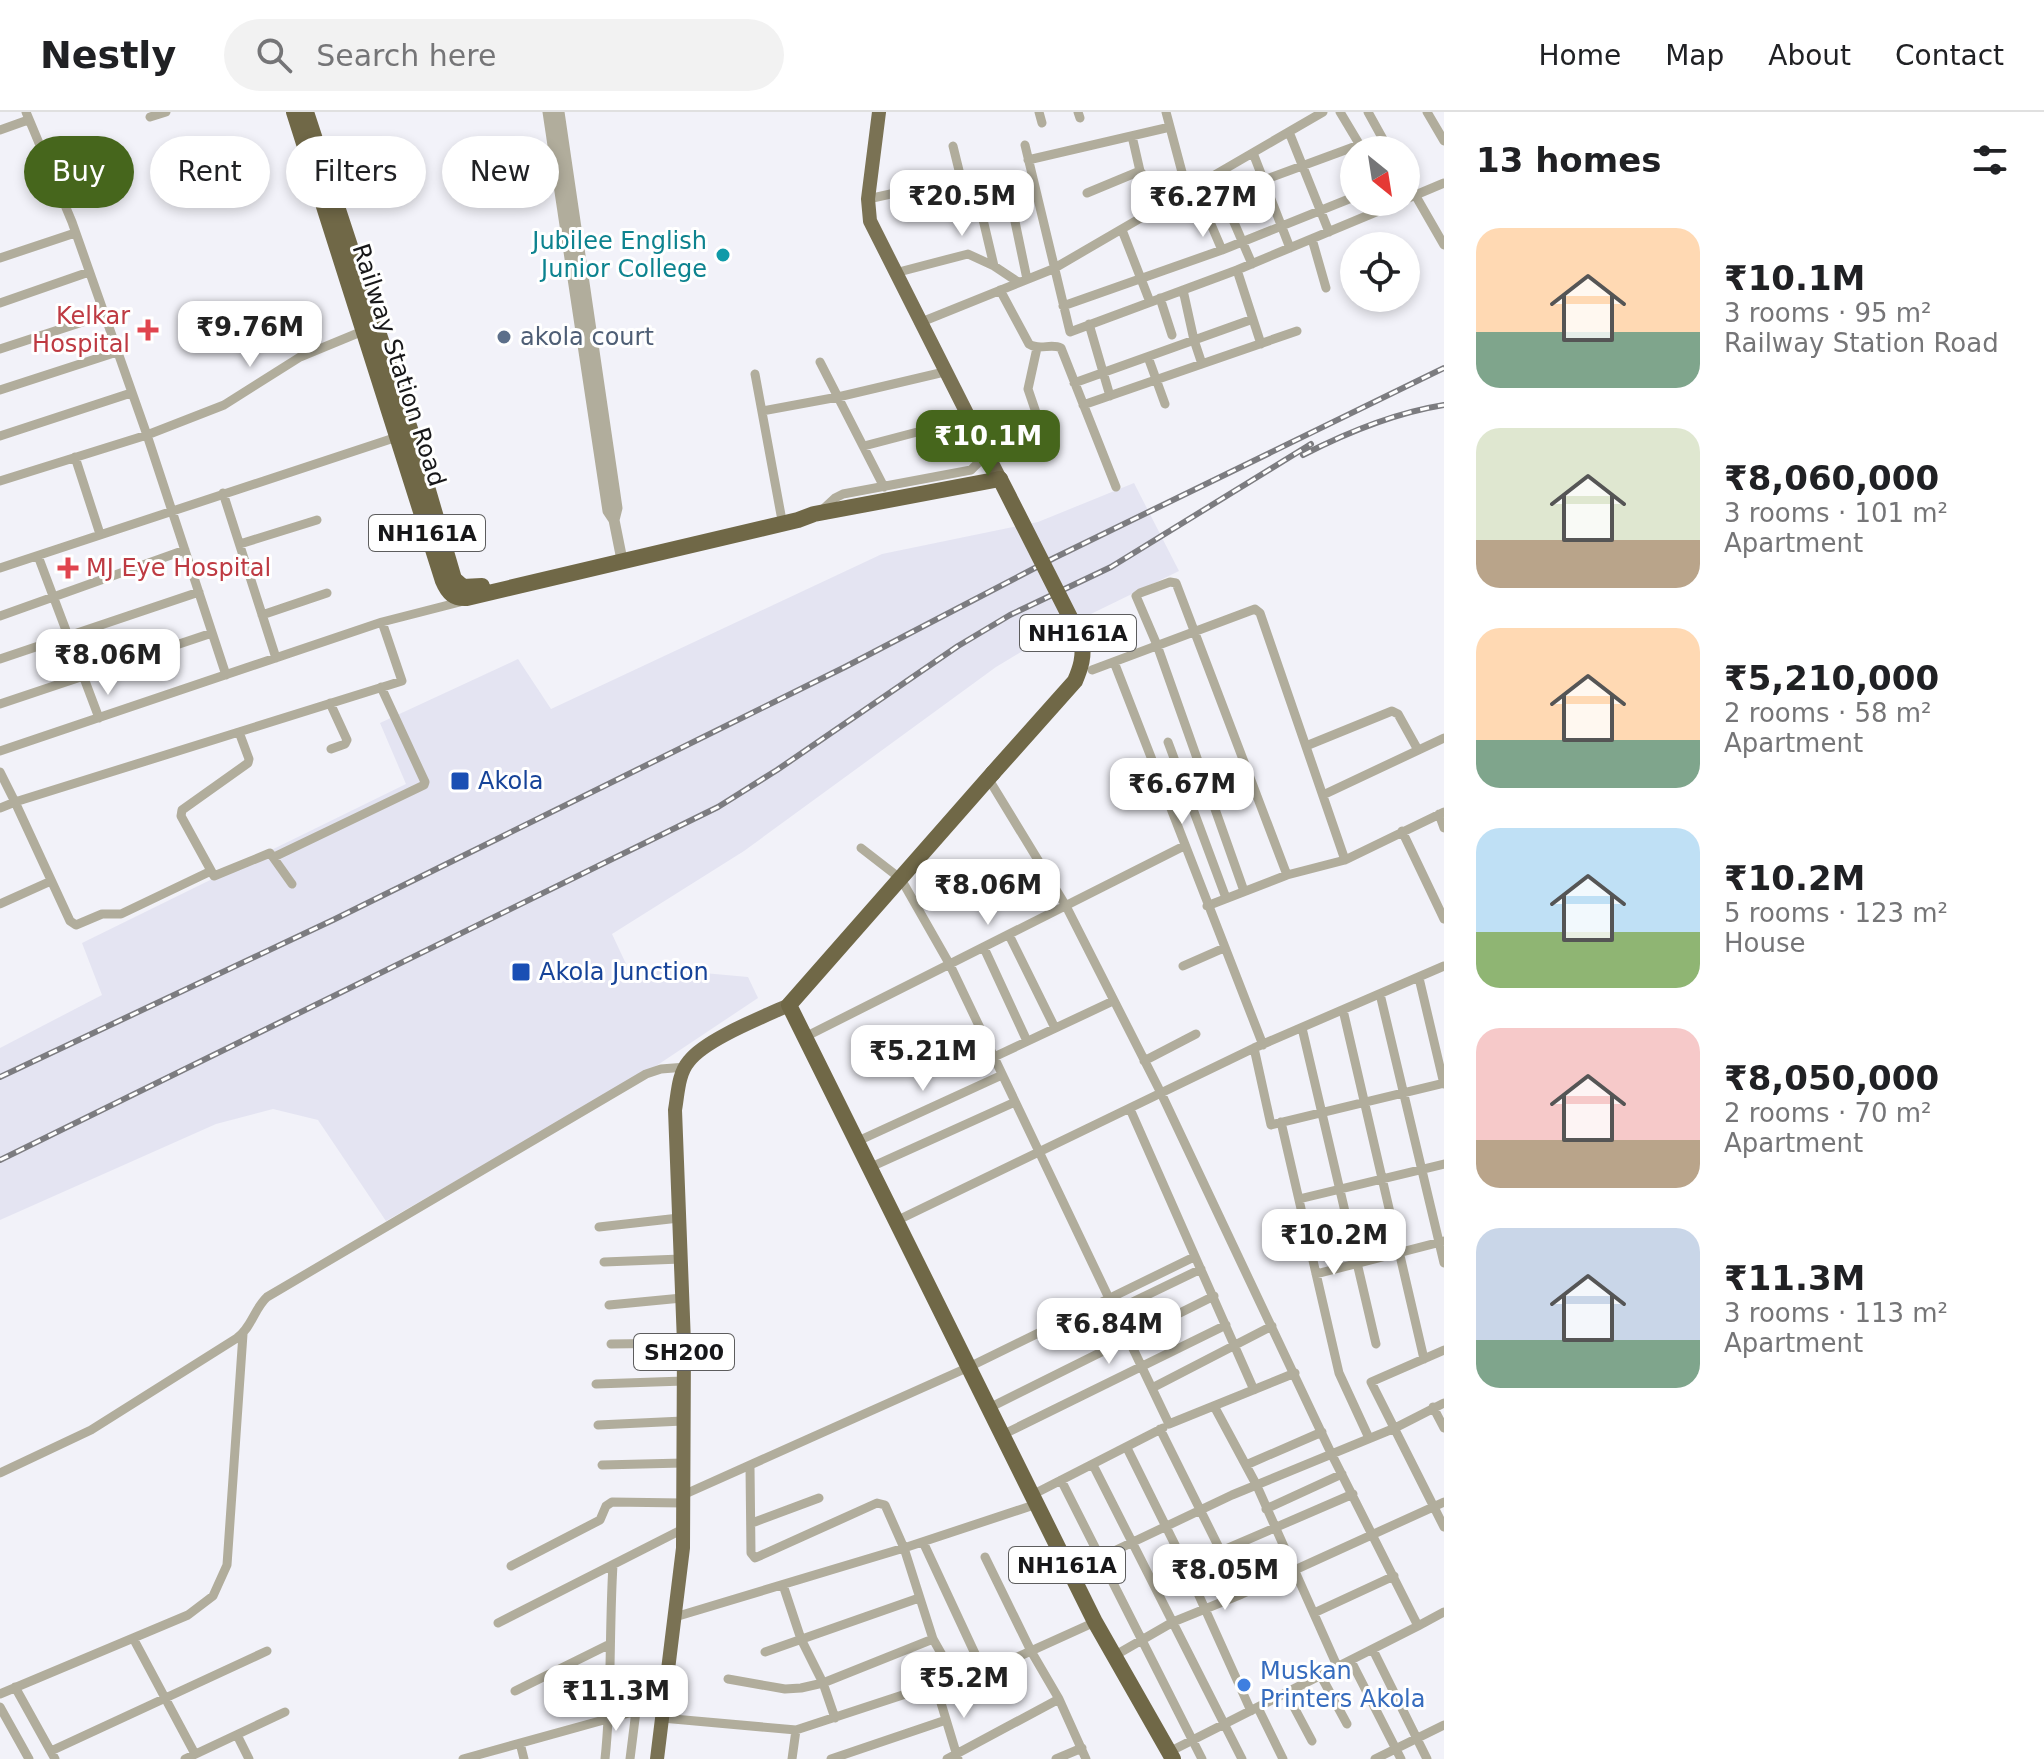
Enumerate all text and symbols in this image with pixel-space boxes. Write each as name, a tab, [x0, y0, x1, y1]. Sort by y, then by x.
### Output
search box	[224, 19, 784, 91]
text: Nestly	[40, 33, 176, 77]
icon: search	[252, 33, 296, 77]
text: Search here	[316, 38, 496, 73]
text: Home	[1538, 39, 1621, 72]
text: Map	[1665, 39, 1724, 72]
text: About	[1768, 39, 1851, 72]
text: Contact	[1895, 39, 2004, 72]
chip: Buy	[24, 136, 134, 208]
chip: Rent	[150, 136, 270, 208]
chip: Filters	[286, 136, 426, 208]
chip: New	[442, 136, 559, 208]
north arrow	[1340, 136, 1420, 216]
map controls	[1340, 136, 1420, 312]
icon: filters	[1968, 138, 2012, 182]
text: 13 homes	[1476, 140, 1661, 180]
pin: ₹20.5M	[897, 170, 1027, 238]
pin: ₹6.27M	[1138, 171, 1268, 239]
text: ₹20.5M	[908, 181, 1016, 211]
text: ₹6.27M	[1149, 182, 1257, 212]
place label: Jubilee English Junior College	[530, 227, 707, 283]
button: locate	[1340, 232, 1420, 312]
street label: Railway Station Road	[347, 240, 451, 490]
marker: Jubilee English Junior College	[714, 246, 732, 264]
text: ₹10.1M	[1724, 258, 1865, 298]
icon: home	[1540, 260, 1636, 356]
text: 3 rooms · 95 m²	[1724, 298, 1932, 328]
pin: ₹9.76M	[185, 301, 315, 369]
place label: Kelkar Hospital	[32, 302, 130, 358]
text: ₹9.76M	[196, 312, 304, 342]
marker: Kelkar Hospital	[137, 319, 159, 341]
place label: akola court	[520, 323, 654, 351]
marker: akola court	[495, 328, 513, 346]
text: Railway Station Road	[1724, 328, 1999, 358]
pin: ₹10.1M	[923, 410, 1053, 478]
text: ₹10.1M	[934, 421, 1042, 451]
text: ₹8,060,000	[1724, 458, 1939, 498]
icon: home	[1540, 460, 1636, 556]
text: 3 rooms · 101 m²	[1724, 498, 1948, 528]
road number: NH161A	[369, 515, 485, 551]
text: Apartment	[1724, 528, 1863, 558]
place label: MJ Eye Hospital	[86, 554, 271, 582]
marker: MJ Eye Hospital	[57, 557, 79, 579]
road number: NH161A	[1020, 615, 1136, 651]
pin: ₹8.06M	[43, 629, 173, 697]
text: ₹8.06M	[54, 640, 162, 670]
text: ₹5,210,000	[1724, 658, 1939, 698]
icon: home	[1540, 660, 1636, 756]
text: 2 rooms · 58 m²	[1724, 698, 1932, 728]
text: Apartment	[1724, 728, 1863, 758]
pin: ₹6.67M	[1117, 758, 1247, 826]
place label: Akola	[478, 767, 544, 795]
text: ₹6.67M	[1128, 769, 1236, 799]
marker: Akola	[449, 770, 471, 792]
text: ₹10.2M	[1724, 858, 1865, 898]
pin: ₹8.06M	[923, 859, 1053, 927]
icon: home	[1540, 860, 1636, 956]
text: ₹8.06M	[934, 870, 1042, 900]
text: 5 rooms · 123 m²	[1724, 898, 1948, 928]
text: House	[1724, 928, 1805, 958]
place label: Akola Junction	[539, 958, 709, 986]
marker: Akola Junction	[510, 961, 532, 983]
pin: ₹5.21M	[858, 1025, 988, 1093]
text: ₹5.21M	[869, 1036, 977, 1066]
text: ₹8,050,000	[1724, 1058, 1939, 1098]
icon: home	[1540, 1060, 1636, 1156]
text: 2 rooms · 70 m²	[1724, 1098, 1932, 1128]
text: Apartment	[1724, 1128, 1863, 1158]
pin: ₹10.2M	[1269, 1209, 1399, 1277]
text: ₹10.2M	[1280, 1220, 1388, 1250]
text: ₹11.3M	[1724, 1258, 1865, 1298]
icon: home	[1540, 1260, 1636, 1356]
pin: ₹6.84M	[1044, 1298, 1174, 1366]
text: 3 rooms · 113 m²	[1724, 1298, 1948, 1328]
text: ₹6.84M	[1055, 1309, 1163, 1339]
text: Apartment	[1724, 1328, 1863, 1358]
road number: SH200	[634, 1334, 734, 1370]
pin: ₹8.05M	[1160, 1544, 1290, 1612]
road number: NH161A	[1009, 1547, 1125, 1583]
text: ₹8.05M	[1171, 1555, 1279, 1585]
pin: ₹5.2M	[908, 1652, 1020, 1720]
place label: Muskan Printers Akola	[1260, 1657, 1426, 1713]
text: ₹5.2M	[919, 1663, 1009, 1693]
pin: ₹11.3M	[551, 1665, 681, 1733]
text: ₹11.3M	[562, 1676, 670, 1706]
marker: Muskan Printers Akola	[1235, 1676, 1253, 1694]

